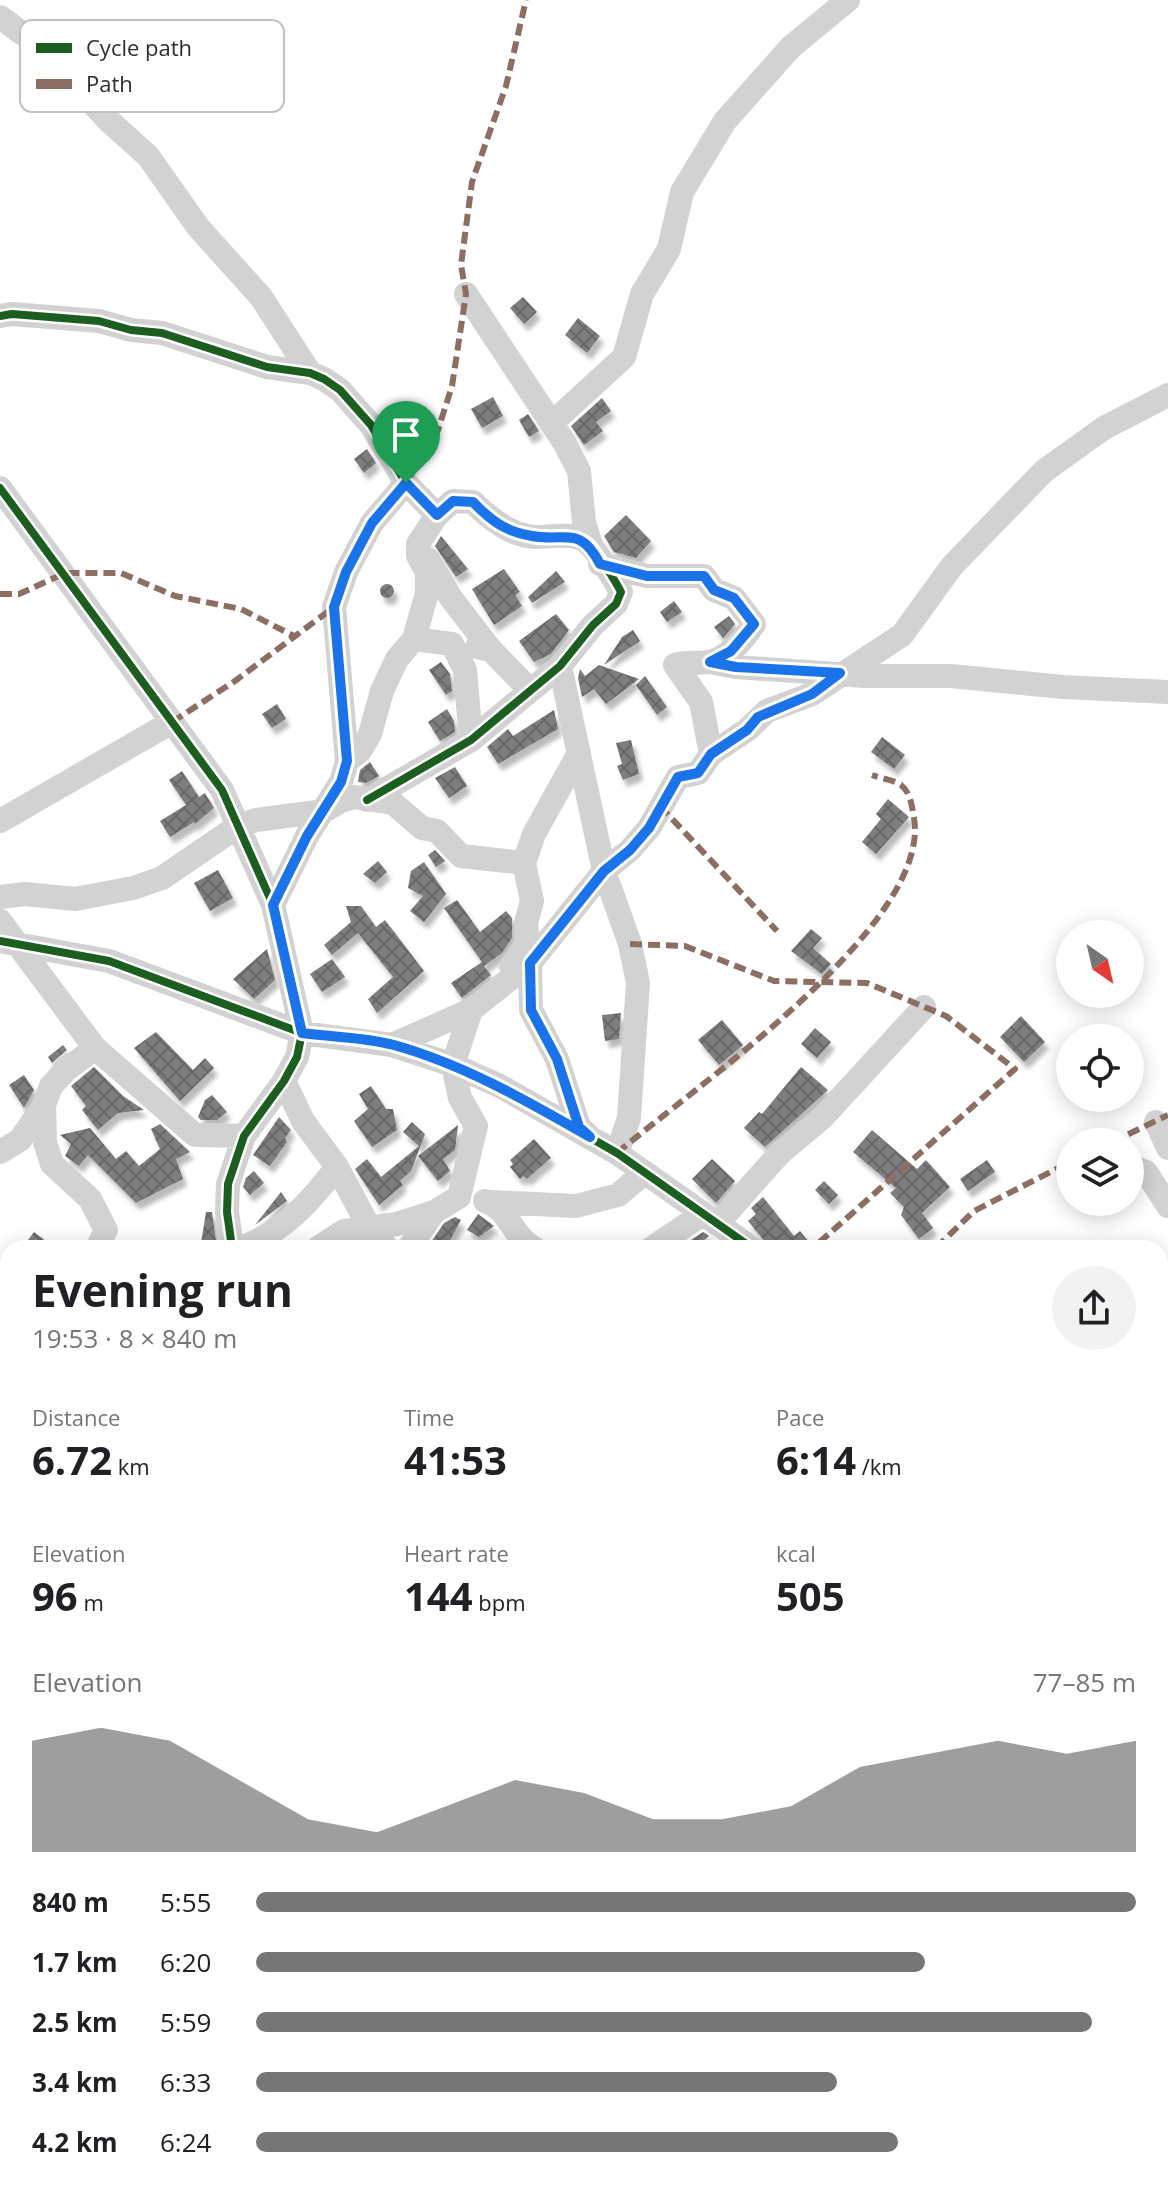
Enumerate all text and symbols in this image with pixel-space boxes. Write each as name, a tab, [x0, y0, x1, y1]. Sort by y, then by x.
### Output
legend	[20, 20, 284, 112]
text: Cycle path	[86, 32, 192, 62]
text: Path	[86, 68, 133, 98]
pin	[372, 401, 440, 483]
icon: arrive	[384, 413, 428, 457]
north arrow	[1056, 920, 1144, 1008]
map controls	[1056, 920, 1144, 1216]
button: locate	[1056, 1024, 1144, 1112]
button: layers	[1056, 1128, 1144, 1216]
text: Evening run	[32, 1260, 293, 1320]
button: share	[1052, 1266, 1136, 1350]
text: 19:53 · 8 × 840 m	[32, 1320, 237, 1356]
text: Distance	[32, 1402, 120, 1432]
text: Time	[404, 1402, 454, 1432]
text: Pace	[776, 1402, 824, 1432]
text: 6.72	[32, 1432, 112, 1487]
text: 41:53	[404, 1432, 507, 1487]
text: 6:14	[776, 1432, 856, 1487]
text: km	[112, 1451, 150, 1481]
text: /km	[856, 1451, 902, 1481]
text: Elevation	[32, 1538, 125, 1568]
text: Heart rate	[404, 1538, 509, 1568]
text: kcal	[776, 1538, 816, 1568]
text: 96	[32, 1568, 78, 1623]
text: 144	[404, 1568, 473, 1623]
text: 505	[776, 1568, 845, 1623]
text: m	[78, 1587, 104, 1617]
text: bpm	[473, 1587, 526, 1617]
text: Elevation	[32, 1664, 142, 1700]
text: 77–85 m	[1033, 1664, 1136, 1700]
text: 840 m	[32, 1884, 109, 1920]
text: 5:55	[160, 1884, 211, 1920]
text: 1.7 km	[32, 1944, 118, 1980]
text: 6:20	[160, 1944, 211, 1980]
text: 2.5 km	[32, 2004, 118, 2040]
text: 5:59	[160, 2004, 211, 2040]
text: 3.4 km	[32, 2064, 118, 2100]
text: 6:33	[160, 2064, 211, 2100]
text: 4.2 km	[32, 2124, 118, 2160]
text: 6:24	[160, 2124, 211, 2160]

